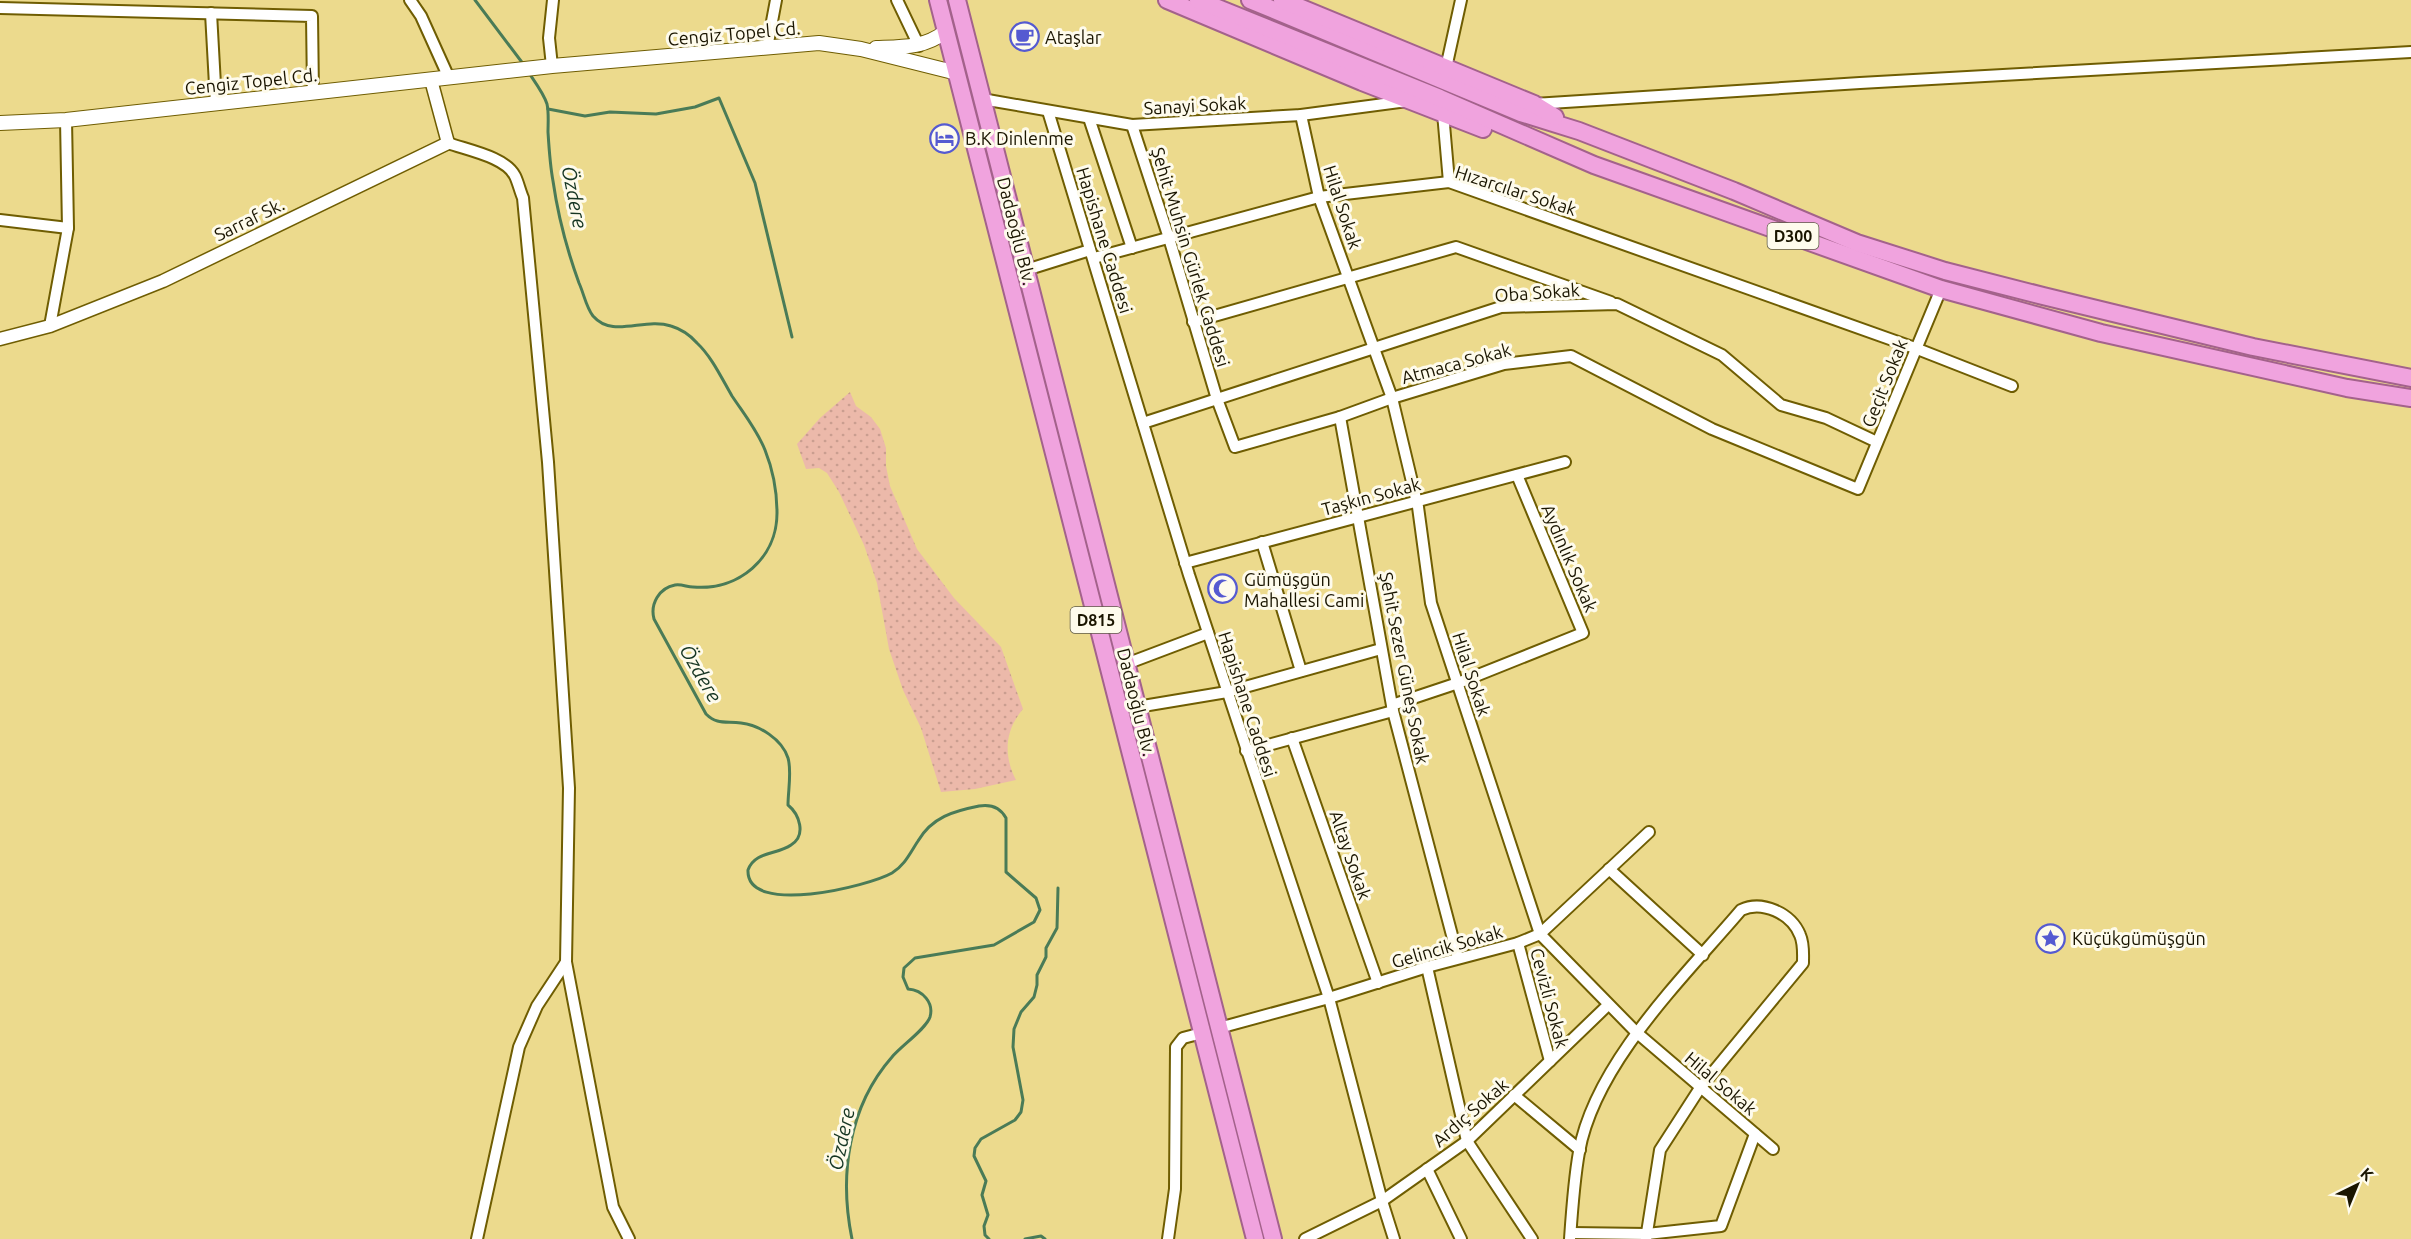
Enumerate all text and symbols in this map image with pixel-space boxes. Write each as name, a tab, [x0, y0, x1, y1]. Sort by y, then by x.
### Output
street label: Cengiz Topel Cd.	[667, 17, 801, 49]
cafe icon: Ataşlar	[1008, 21, 1040, 53]
place label: Ataşlar	[1045, 27, 1102, 47]
street label: Cengiz Topel Cd.	[184, 64, 318, 98]
street label: Sanayi Sokak	[1143, 92, 1247, 118]
hotel icon: B.K Dinlenme	[928, 122, 960, 154]
place label: B.K Dinlenme	[965, 128, 1074, 148]
street label: Şehit Muhsin Gürlek Caddesi	[1148, 145, 1234, 369]
street label: Hızarcılar Sokak	[1453, 161, 1579, 219]
street label: Hilal Sokak	[1320, 162, 1366, 252]
water label: Özdere	[558, 164, 592, 230]
street label: Hapishane Caddesi	[1073, 164, 1137, 316]
street label: Dadaoğlu Blv.	[994, 175, 1040, 287]
street label: Sarraf Sk.	[211, 193, 287, 245]
road number: D300	[1768, 223, 1818, 249]
street label: Oba Sokak	[1494, 279, 1580, 305]
street label: Geçit Sokak	[1857, 336, 1911, 430]
street label: Atmaca Sokak	[1399, 339, 1513, 387]
street label: Taşkın Sokak	[1319, 473, 1423, 519]
street label: Aydınlık Sokak	[1538, 501, 1602, 615]
place label: Gümüşgün Mahallesi Cami	[1244, 569, 1364, 610]
street label: Şehit Sezer Güneş Sokak	[1377, 570, 1433, 766]
mosque icon: Gümüşgün Mahallesi Cami	[1207, 573, 1239, 605]
road number: D815	[1070, 607, 1122, 633]
street label: Hapishane Caddesi	[1215, 629, 1281, 779]
street label: Hilal Sokak	[1449, 629, 1495, 719]
water label: Özdere	[675, 640, 727, 706]
street label: Dadaoğlu Blv.	[1114, 646, 1160, 758]
street label: Altay Sokak	[1326, 808, 1376, 902]
street label: Gelincik Sokak	[1389, 921, 1505, 971]
place icon: Küçükgümüşgün	[2035, 922, 2067, 954]
place label: Küçükgümüşgün	[2072, 928, 2206, 948]
street label: Cevizli Sokak	[1527, 946, 1573, 1050]
street label: Hilal Sokak	[1681, 1047, 1761, 1119]
street label: Ardıç Sokak	[1428, 1074, 1512, 1150]
water label: Özdere	[823, 1106, 859, 1172]
north arrow	[2327, 1155, 2387, 1215]
text: K	[2357, 1164, 2378, 1184]

